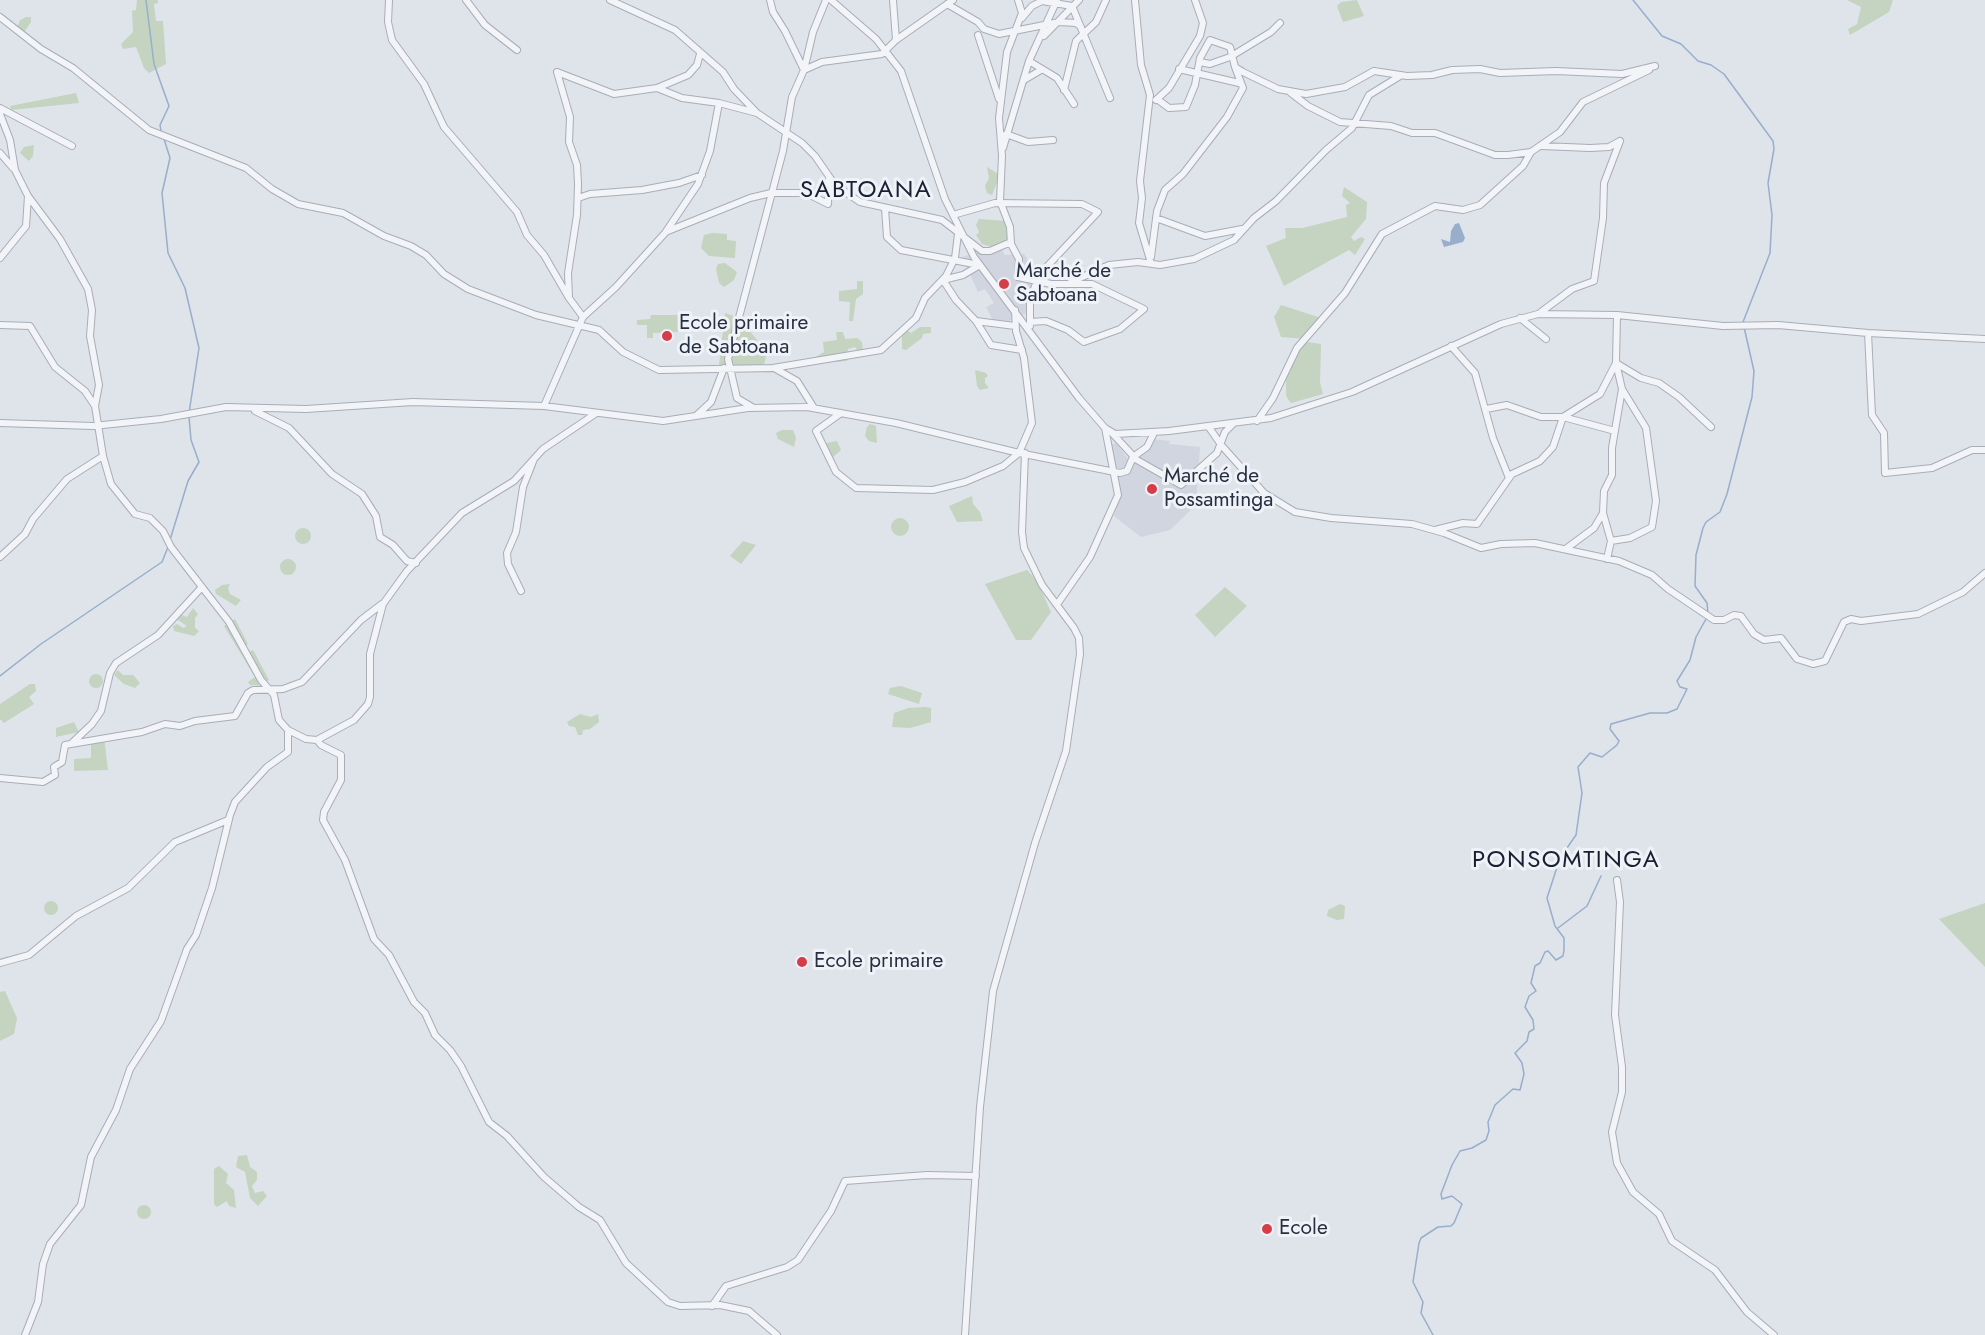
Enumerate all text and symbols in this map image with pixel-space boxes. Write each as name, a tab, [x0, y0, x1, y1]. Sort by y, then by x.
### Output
district label: SABTOANA	[800, 177, 932, 205]
place label: Marché de Sabtoana	[1016, 259, 1111, 309]
marker: Marché de Sabtoana	[997, 277, 1011, 291]
place label: Ecole primaire de Sabtoana	[679, 311, 808, 361]
marker: Ecole primaire de Sabtoana	[660, 329, 674, 343]
place label: Marché de Possamtinga	[1164, 464, 1273, 514]
marker: Marché de Possamtinga	[1145, 482, 1159, 496]
district label: PONSOMTINGA	[1472, 847, 1660, 875]
place label: Ecole primaire	[814, 949, 943, 975]
marker: Ecole primaire	[795, 955, 809, 969]
place label: Ecole	[1279, 1216, 1328, 1242]
marker: Ecole	[1260, 1222, 1274, 1236]

